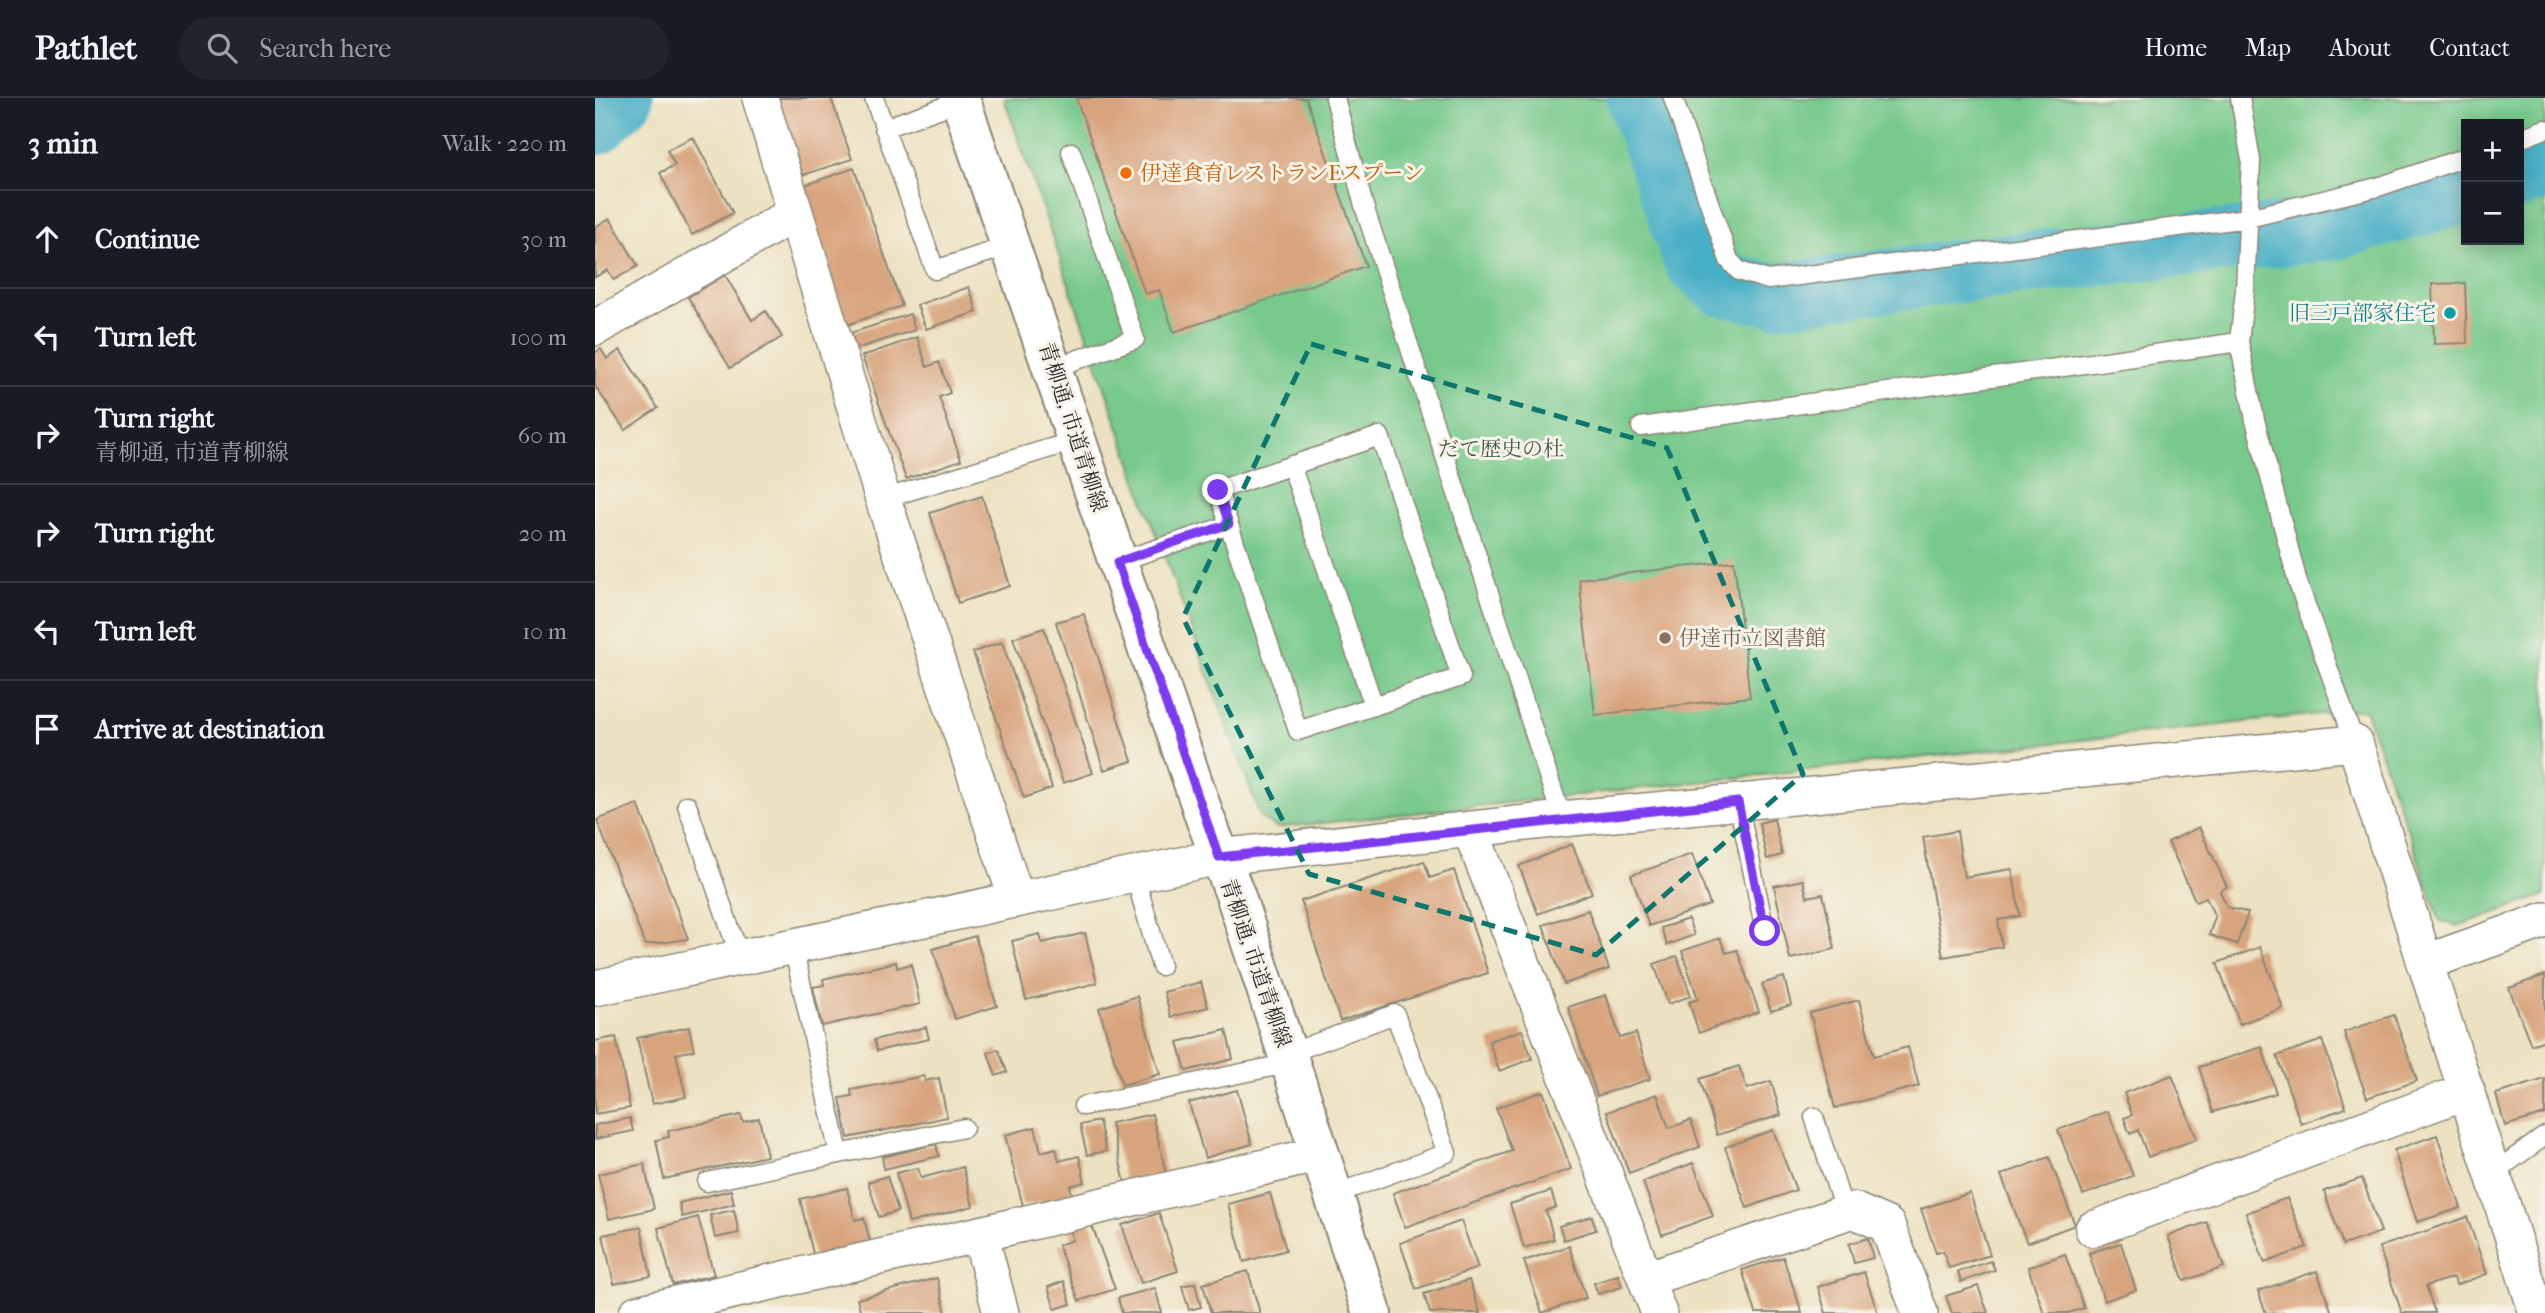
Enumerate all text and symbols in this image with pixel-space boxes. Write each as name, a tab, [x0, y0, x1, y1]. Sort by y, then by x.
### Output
search box	[179, 17, 669, 80]
text: Pathlet	[35, 29, 137, 68]
icon: search	[203, 29, 241, 67]
text: Search here	[259, 33, 391, 64]
text: Home	[2145, 34, 2207, 62]
text: Map	[2245, 34, 2291, 62]
text: About	[2329, 34, 2391, 62]
text: Contact	[2429, 34, 2510, 62]
map controls	[2461, 119, 2524, 245]
button: +	[2461, 119, 2524, 182]
text: 3 min	[28, 126, 98, 161]
text: Walk · 220 m	[442, 130, 567, 157]
place label: 伊達食育レストランEスプーン	[1140, 161, 1424, 185]
marker: 伊達食育レストランEスプーン	[1118, 165, 1134, 181]
button: −	[2461, 182, 2524, 245]
icon: ahead	[28, 220, 66, 258]
text: Continue	[95, 224, 200, 255]
text: 30 m	[521, 226, 567, 253]
place label: 旧三戸部家住宅	[2289, 301, 2436, 325]
marker: 旧三戸部家住宅	[2442, 305, 2458, 321]
icon: left	[28, 318, 66, 356]
text: Turn left	[95, 322, 196, 353]
text: 100 m	[509, 324, 567, 351]
street label: 青柳通, 市道青柳線	[1034, 339, 1112, 515]
text: Turn right	[95, 403, 215, 434]
icon: right	[28, 416, 66, 454]
text: 60 m	[518, 422, 567, 449]
park label: だて歴史の杜	[1438, 437, 1564, 461]
text: 青柳通, 市道青柳線	[95, 439, 289, 466]
route end	[1202, 474, 1233, 505]
icon: right	[28, 514, 66, 552]
text: Turn right	[95, 518, 215, 549]
text: 20 m	[518, 520, 567, 547]
icon: left	[28, 612, 66, 650]
text: Turn left	[95, 616, 196, 647]
text: 10 m	[522, 618, 567, 645]
place label: 伊達市立図書館	[1679, 626, 1826, 650]
marker: 伊達市立図書館	[1657, 630, 1673, 646]
icon: arrive	[28, 710, 66, 748]
text: Arrive at destination	[95, 714, 325, 745]
street label: 青柳通, 市道青柳線	[1216, 875, 1296, 1051]
route start	[1749, 915, 1780, 946]

